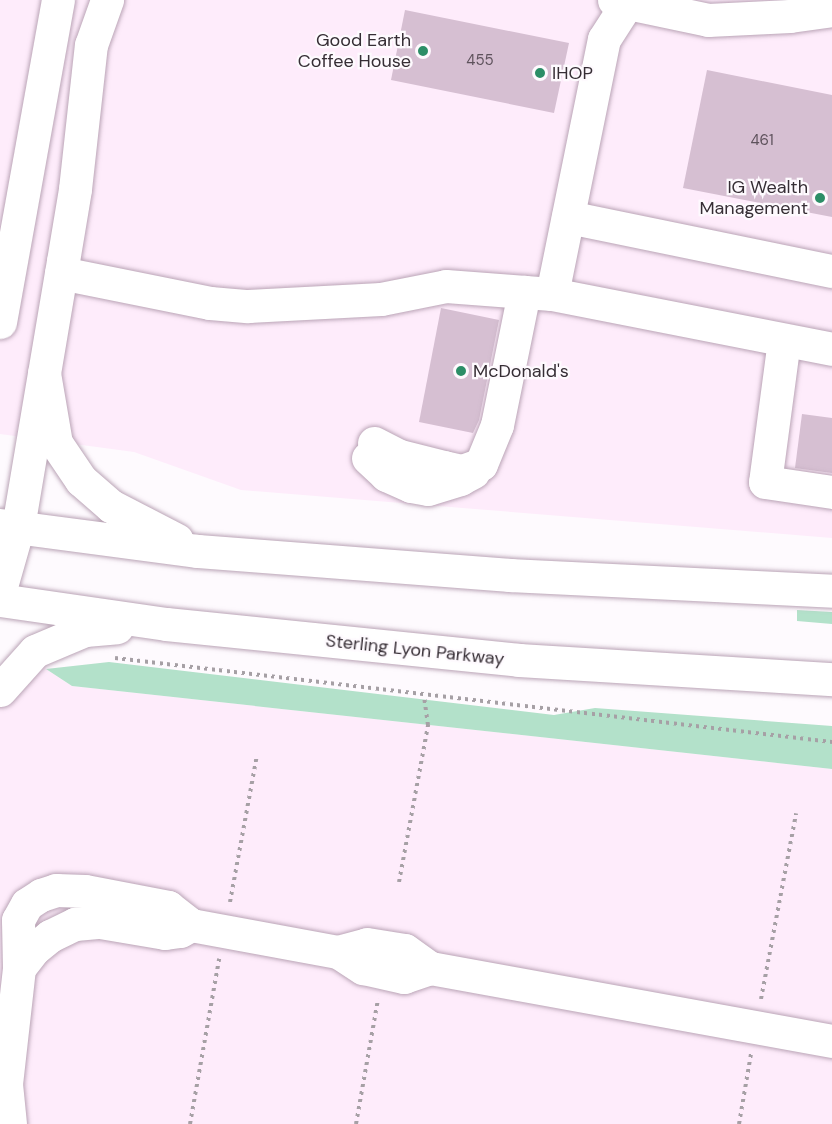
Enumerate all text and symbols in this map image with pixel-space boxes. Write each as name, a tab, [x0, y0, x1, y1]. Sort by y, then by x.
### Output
place label: Good Earth Coffee House	[298, 30, 411, 72]
marker: Good Earth Coffee House	[416, 44, 430, 58]
house number: 455	[466, 52, 494, 70]
place label: IHOP	[552, 62, 593, 84]
marker: IHOP	[533, 66, 547, 80]
house number: 461	[750, 132, 774, 150]
place label: IG Wealth Management	[699, 177, 808, 219]
marker: IG Wealth Management	[813, 191, 827, 205]
place label: McDonald's	[473, 360, 569, 382]
marker: McDonald's	[454, 364, 468, 378]
street label: Sterling Lyon Parkway	[325, 630, 505, 670]

